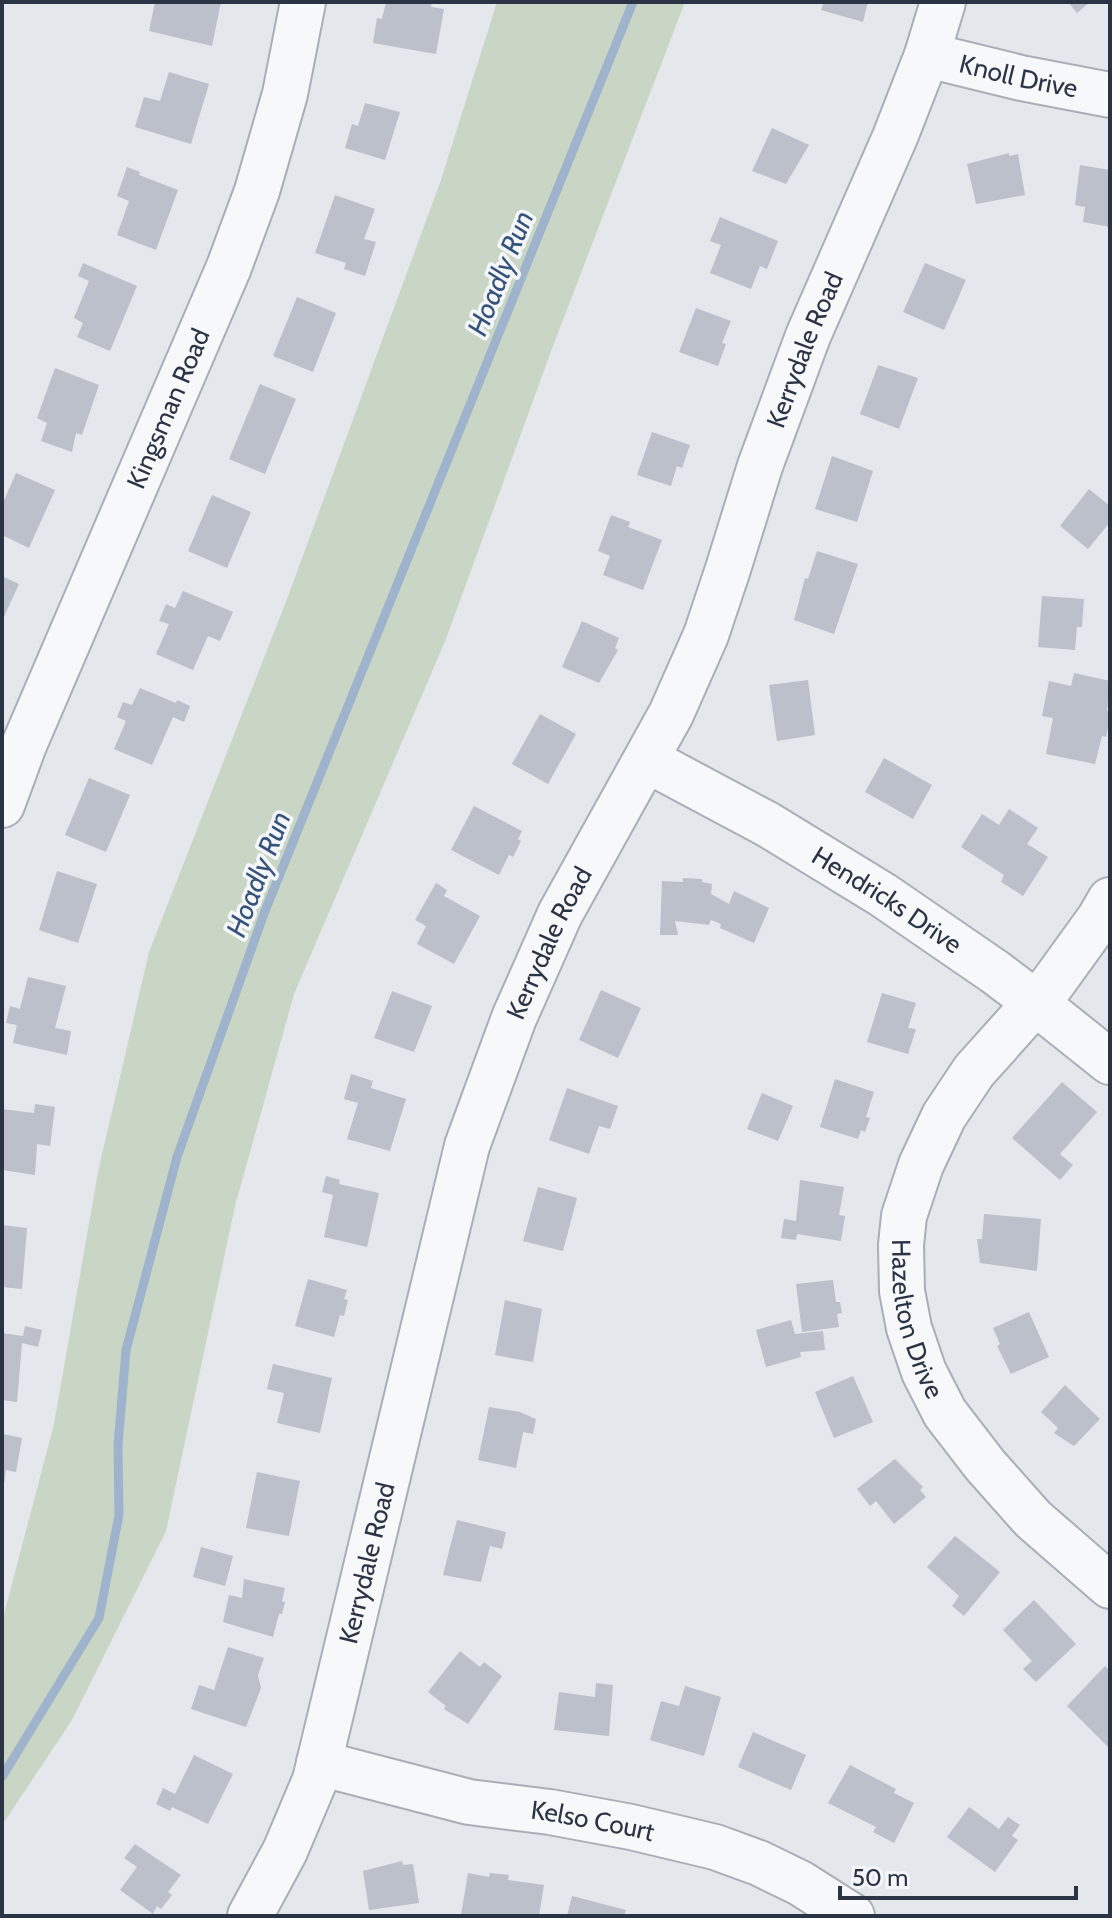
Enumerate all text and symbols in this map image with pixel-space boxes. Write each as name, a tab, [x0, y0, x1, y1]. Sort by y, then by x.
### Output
street label: Knoll Drive	[956, 48, 1080, 104]
water label: Hoadly Run	[460, 206, 540, 340]
street label: Kerrydale Road	[760, 267, 850, 432]
street label: Kingsman Road	[120, 324, 217, 494]
water label: Hoadly Run	[219, 807, 297, 941]
street label: Hendricks Drive	[806, 839, 968, 960]
street label: Kerrydale Road	[499, 861, 599, 1024]
street label: Hazelton Drive	[885, 1239, 951, 1404]
street label: Kerrydale Road	[332, 1479, 402, 1647]
street label: Kelso Court	[529, 1794, 658, 1848]
scale bar	[840, 1850, 1076, 1900]
text: 50 m	[852, 1863, 908, 1892]

